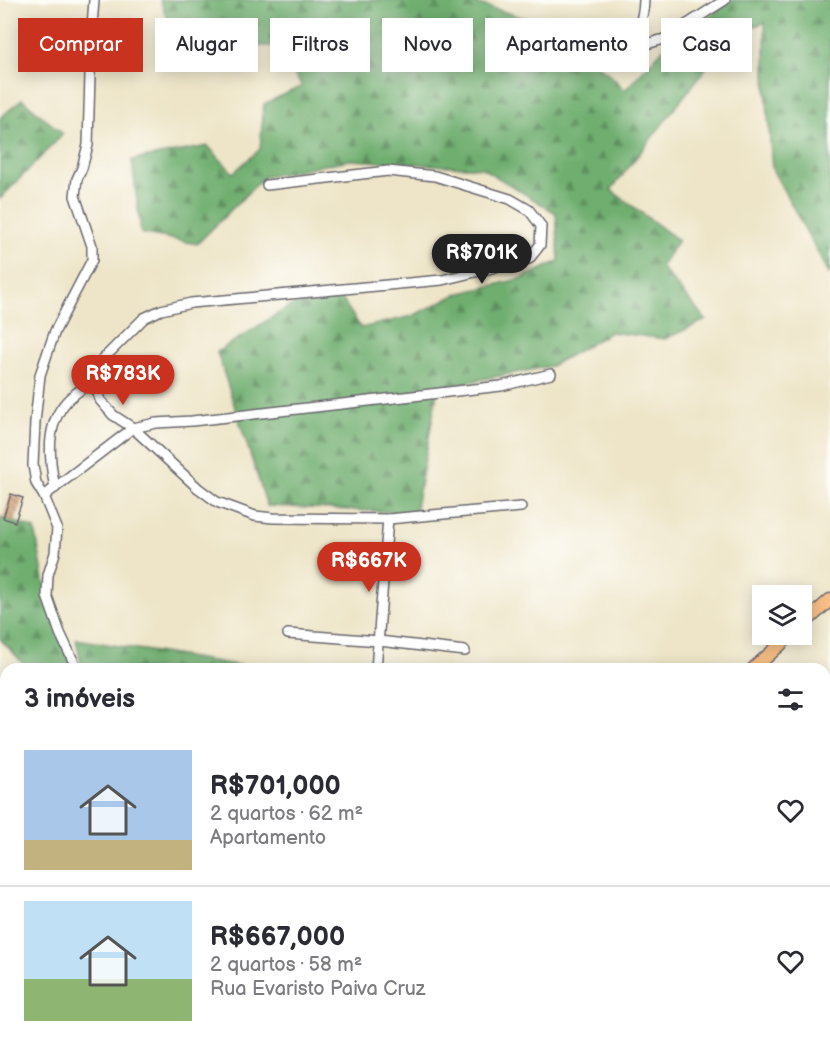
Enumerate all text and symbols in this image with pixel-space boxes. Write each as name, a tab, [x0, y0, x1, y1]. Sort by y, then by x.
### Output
chip: Comprar	[18, 18, 143, 72]
chip: Alugar	[155, 18, 258, 72]
chip: Filtros	[270, 18, 370, 72]
chip: Novo	[382, 18, 473, 72]
chip: Apartamento	[485, 18, 649, 72]
chip: Casa	[661, 18, 752, 72]
pin: R$701K	[433, 234, 531, 285]
text: R$701K	[446, 241, 518, 265]
pin: R$783K	[74, 355, 172, 406]
text: R$783K	[85, 362, 161, 386]
pin: R$667K	[320, 542, 418, 593]
text: R$667K	[331, 549, 407, 573]
map controls	[752, 585, 812, 645]
button: layers	[752, 585, 812, 645]
icon: filters	[774, 683, 807, 716]
text: 3 imóveis	[24, 684, 135, 715]
text: R$701,000	[210, 771, 341, 802]
icon: home	[72, 774, 144, 846]
icon: heart	[774, 794, 807, 827]
text: 2 quartos · 62 m²	[210, 802, 363, 826]
text: Apartamento	[210, 826, 326, 850]
text: R$667,000	[210, 922, 345, 953]
icon: home	[72, 925, 144, 997]
icon: heart	[774, 945, 807, 978]
text: 2 quartos · 58 m²	[210, 953, 362, 977]
text: Rua Evaristo Paiva Cruz	[210, 977, 425, 1001]

